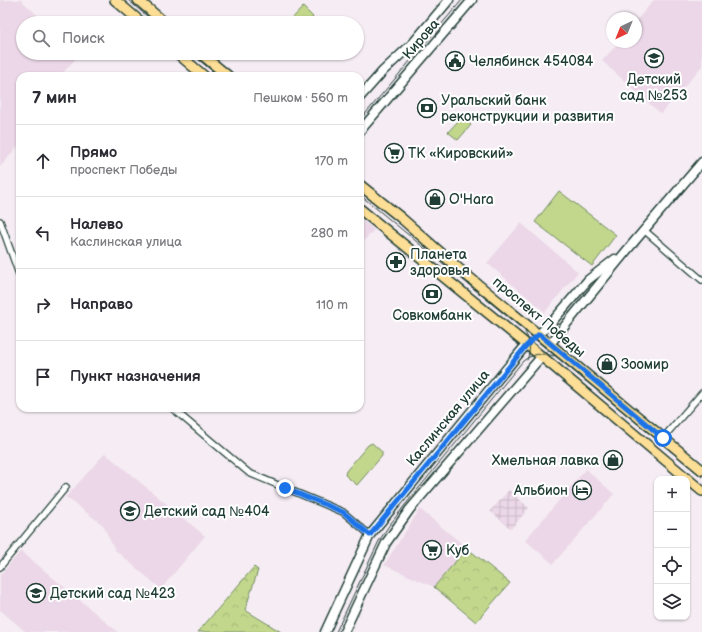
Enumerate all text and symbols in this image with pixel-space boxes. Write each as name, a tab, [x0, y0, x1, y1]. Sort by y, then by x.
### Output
north arrow	[606, 12, 642, 48]
street label: Кирова	[399, 15, 444, 63]
search box	[16, 16, 364, 60]
icon: search	[30, 27, 52, 49]
text: Поиск	[62, 29, 105, 48]
school or university icon: Детский сад №253	[643, 47, 665, 69]
public building icon: Челябинск 454084	[444, 50, 466, 72]
place label: Челябинск 454084	[469, 53, 594, 70]
place label: Детский сад №253	[620, 71, 688, 104]
text: 7 мин	[32, 88, 77, 108]
text: Пешком · 560 m	[253, 90, 348, 106]
place label: Уральский банк реконструкции и развития	[441, 92, 614, 125]
bank icon: Уральский банк реконструкции и развития	[416, 97, 438, 119]
supermarket icon: ТК «Кировский»	[383, 142, 405, 164]
text: Прямо	[70, 143, 117, 162]
place label: ТК «Кировский»	[408, 145, 514, 162]
icon: ahead	[32, 150, 54, 172]
text: 170 m	[315, 153, 348, 169]
text: проспект Победы	[70, 162, 177, 178]
shop icon: O'Hara	[424, 188, 446, 210]
place label: O'Hara	[449, 191, 494, 208]
text: Налево	[70, 215, 123, 234]
icon: left	[32, 222, 54, 244]
text: 280 m	[311, 225, 348, 241]
text: Каслинская улица	[70, 234, 182, 250]
place label: Планета здоровья	[410, 246, 470, 279]
pharmacy icon: Планета здоровья	[385, 251, 407, 273]
street label: проспект Победы	[489, 273, 589, 361]
bank icon: Совкомбанк	[421, 283, 443, 305]
icon: right	[32, 294, 54, 316]
text: Направо	[70, 295, 133, 314]
text: 110 m	[316, 297, 348, 313]
place label: Совкомбанк	[392, 307, 472, 324]
shop icon: Зоомир	[596, 353, 618, 375]
place label: Зоомир	[621, 356, 669, 373]
icon: arrive	[32, 366, 54, 388]
street label: Каслинская улица	[403, 366, 494, 470]
text: Пункт назначения	[70, 367, 201, 386]
route start	[654, 429, 672, 447]
shop icon: Хмельная лавка	[602, 449, 624, 471]
place label: Хмельная лавка	[492, 452, 600, 469]
map controls	[654, 476, 690, 620]
button: +	[654, 476, 690, 512]
route end	[276, 479, 294, 497]
hotel icon: Альбион	[571, 479, 593, 501]
place label: Альбион	[513, 482, 568, 499]
school or university icon: Детский сад №404	[119, 500, 141, 522]
place label: Детский сад №404	[144, 503, 270, 520]
button: −	[654, 512, 690, 548]
supermarket icon: Куб	[421, 539, 443, 561]
place label: Куб	[446, 542, 469, 559]
button: locate	[654, 548, 690, 584]
school or university icon: Детский сад №423	[25, 582, 47, 604]
button: layers	[654, 584, 690, 620]
place label: Детский сад №423	[50, 585, 175, 602]

